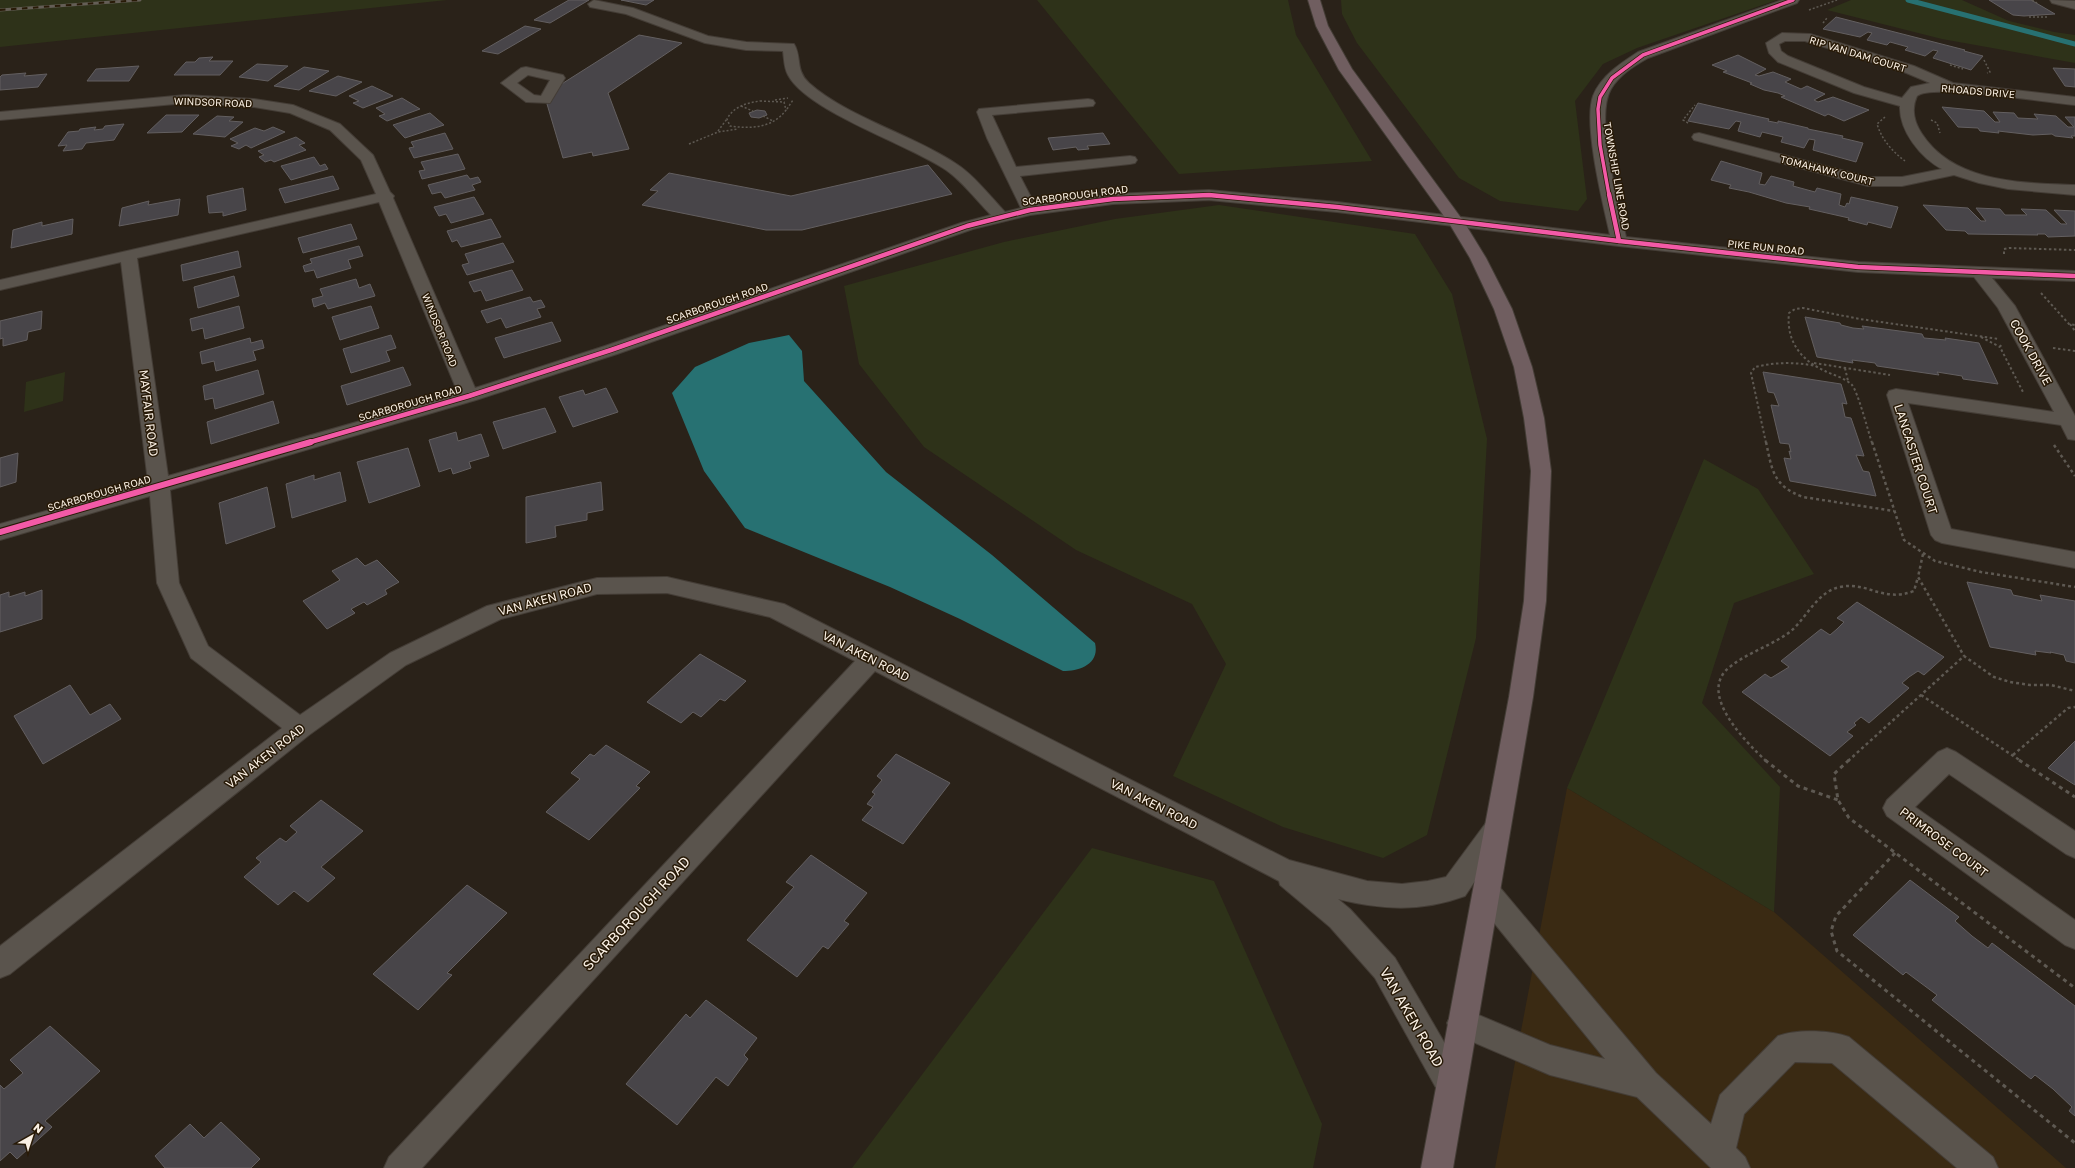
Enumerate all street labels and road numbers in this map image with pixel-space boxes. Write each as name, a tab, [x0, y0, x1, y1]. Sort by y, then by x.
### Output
street label: RIP VAN DAM COURT	[1808, 34, 1908, 74]
street label: RHOADS DRIVE	[1941, 82, 2015, 100]
street label: WINDSOR ROAD	[174, 95, 252, 109]
street label: TOWNSHIP LINE ROAD	[1602, 121, 1632, 231]
street label: TOMAHAWK COURT	[1779, 153, 1875, 187]
street label: SCARBOROUGH ROAD	[1021, 183, 1129, 207]
street label: PIKE RUN ROAD	[1727, 237, 1805, 257]
street label: SCARBOROUGH ROAD	[665, 280, 769, 326]
street label: WINDSOR ROAD	[420, 292, 460, 368]
street label: COOK DRIVE	[2007, 316, 2055, 388]
street label: MAYFAIR ROAD	[136, 369, 162, 457]
street label: SCARBOROUGH ROAD	[357, 382, 463, 424]
street label: LANCASTER COURT	[1891, 402, 1941, 517]
street label: SCARBOROUGH ROAD	[46, 472, 152, 514]
street label: VAN AKEN ROAD	[497, 579, 593, 619]
street label: VAN AKEN ROAD	[820, 627, 912, 685]
street label: VAN AKEN ROAD	[223, 720, 307, 792]
street label: VAN AKEN ROAD	[1108, 775, 1200, 833]
street label: PRIMROSE COURT	[1897, 804, 1991, 880]
street label: SCARBOROUGH ROAD	[579, 852, 693, 974]
street label: VAN AKEN ROAD	[1377, 964, 1447, 1070]

